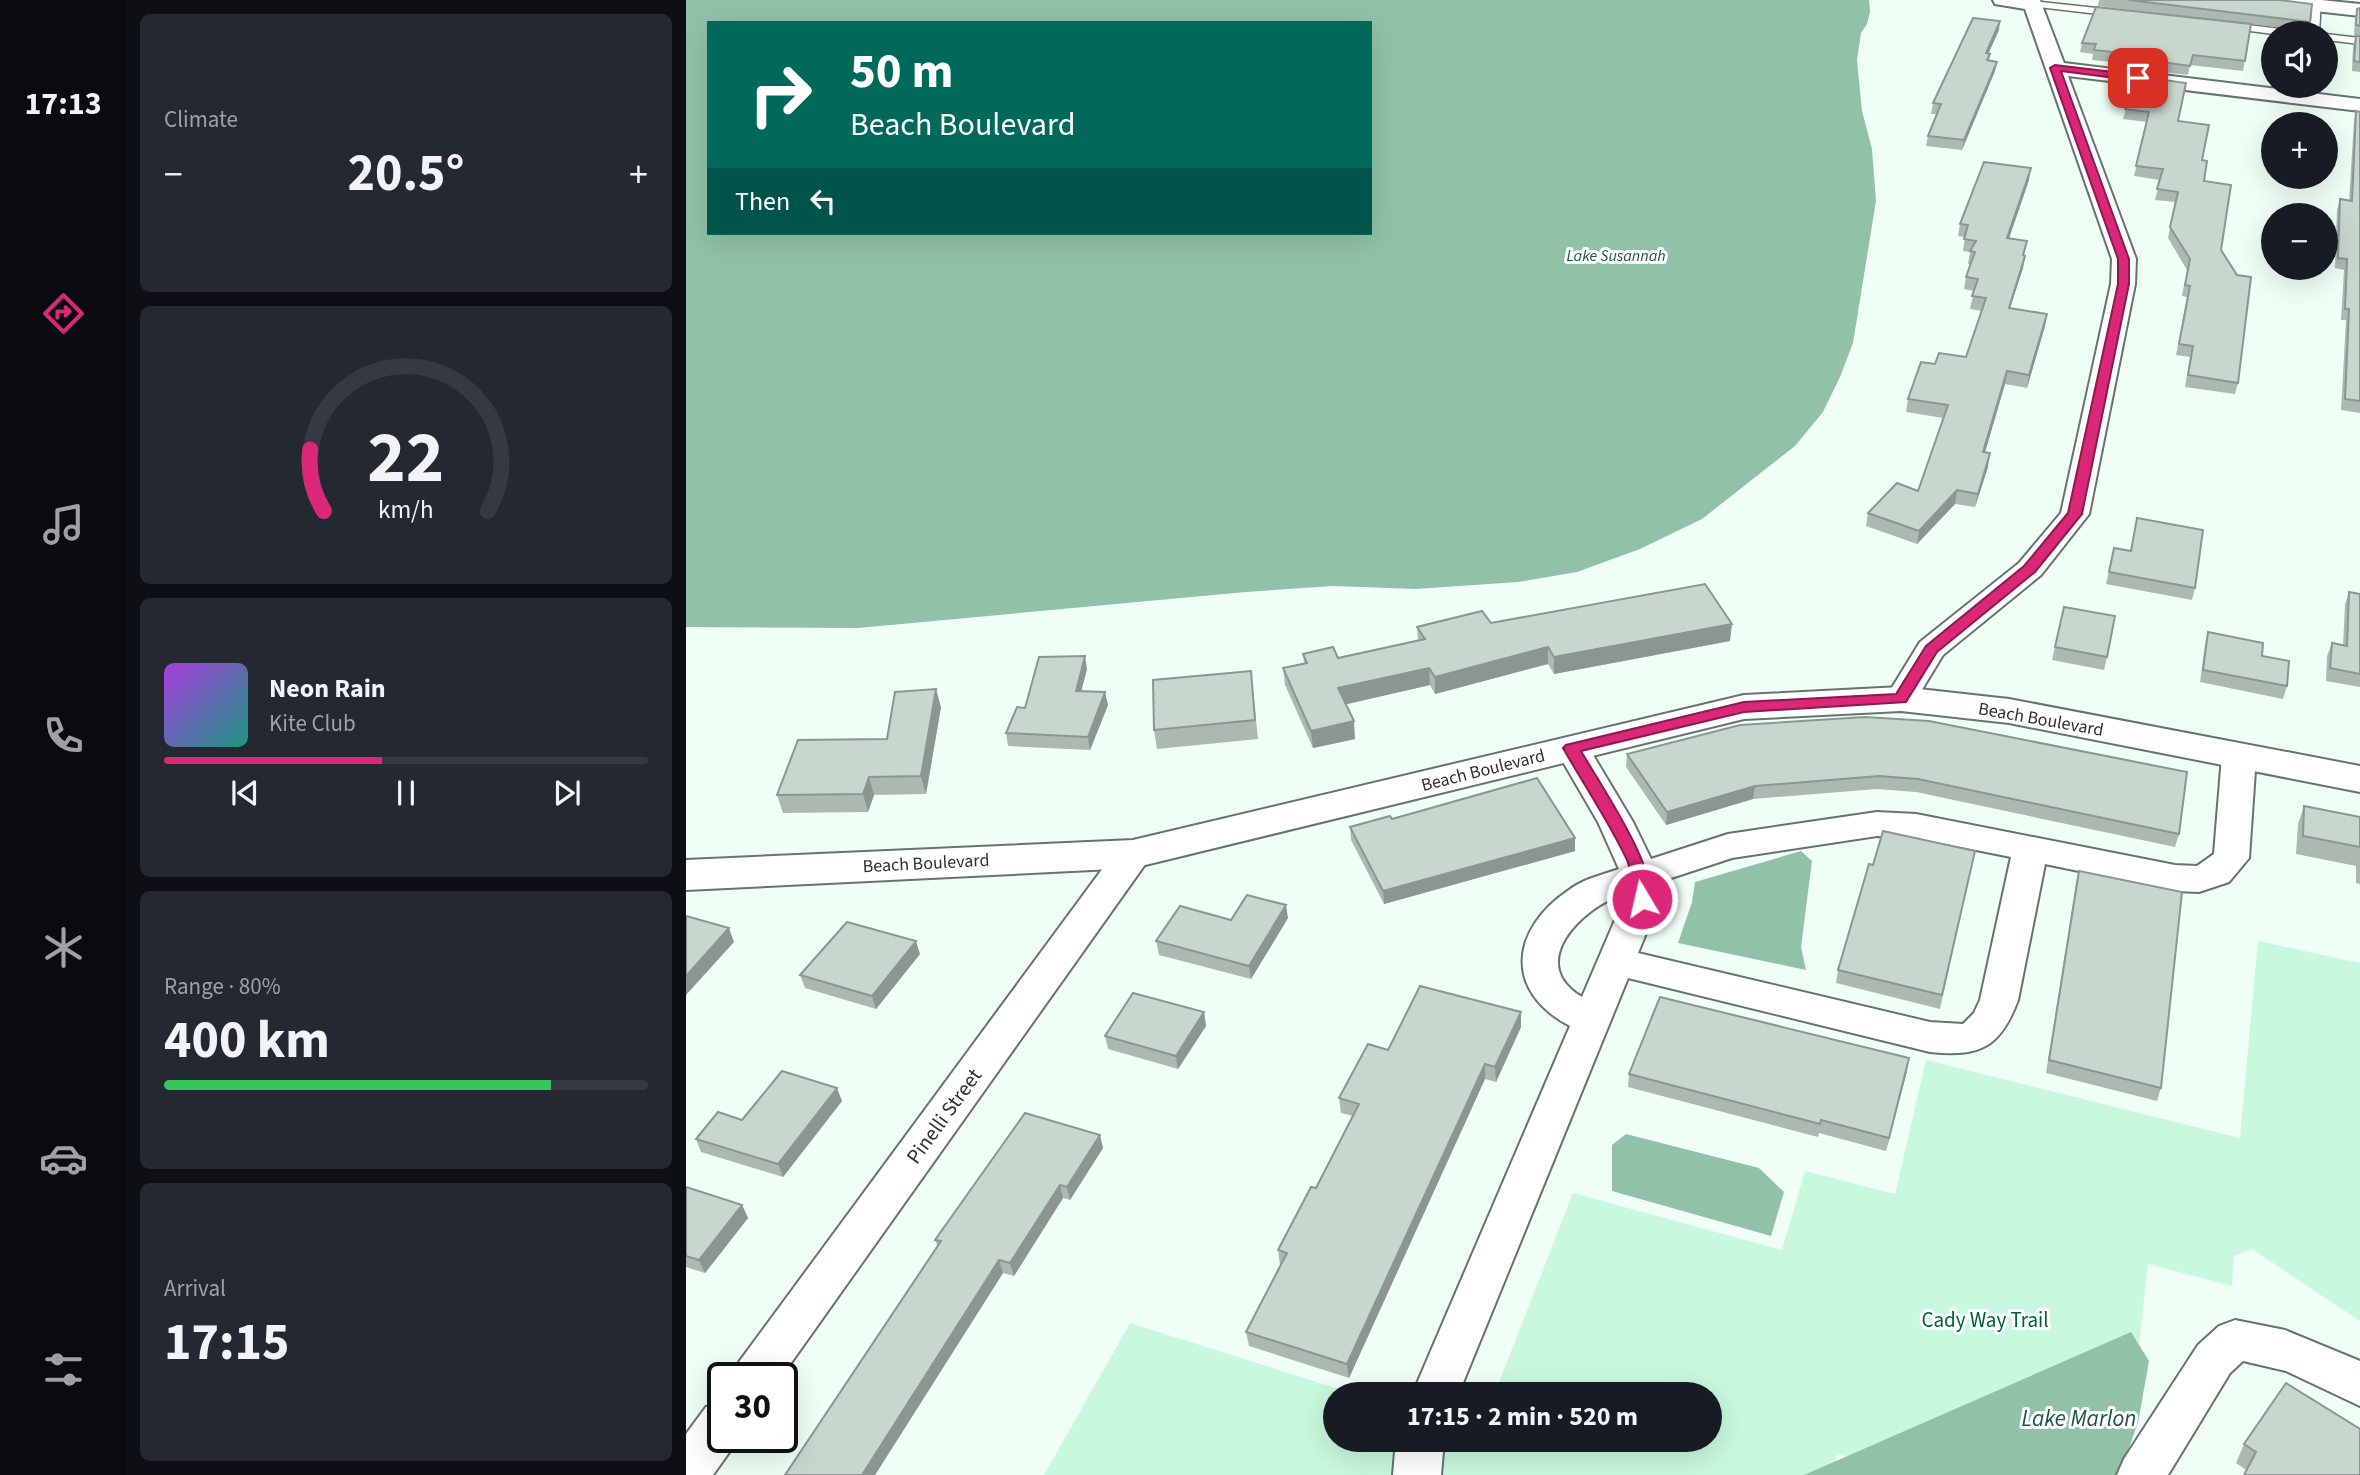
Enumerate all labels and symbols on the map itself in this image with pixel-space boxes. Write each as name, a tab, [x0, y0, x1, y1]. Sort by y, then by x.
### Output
pin	[2108, 48, 2168, 108]
water label: Lake Susannah	[1566, 245, 1666, 267]
street label: Beach Boulevard	[1976, 696, 2106, 743]
street label: Beach Boulevard	[1419, 743, 1548, 798]
street label: Beach Boulevard	[862, 848, 990, 879]
position arrow	[1605, 862, 1679, 936]
street label: Pinelli Street	[899, 1062, 989, 1170]
park label: Cady Way Trail	[1921, 1305, 2049, 1335]
speed limit sign: 30	[707, 1362, 798, 1453]
water label: Lake Marlon	[2022, 1402, 2136, 1435]

